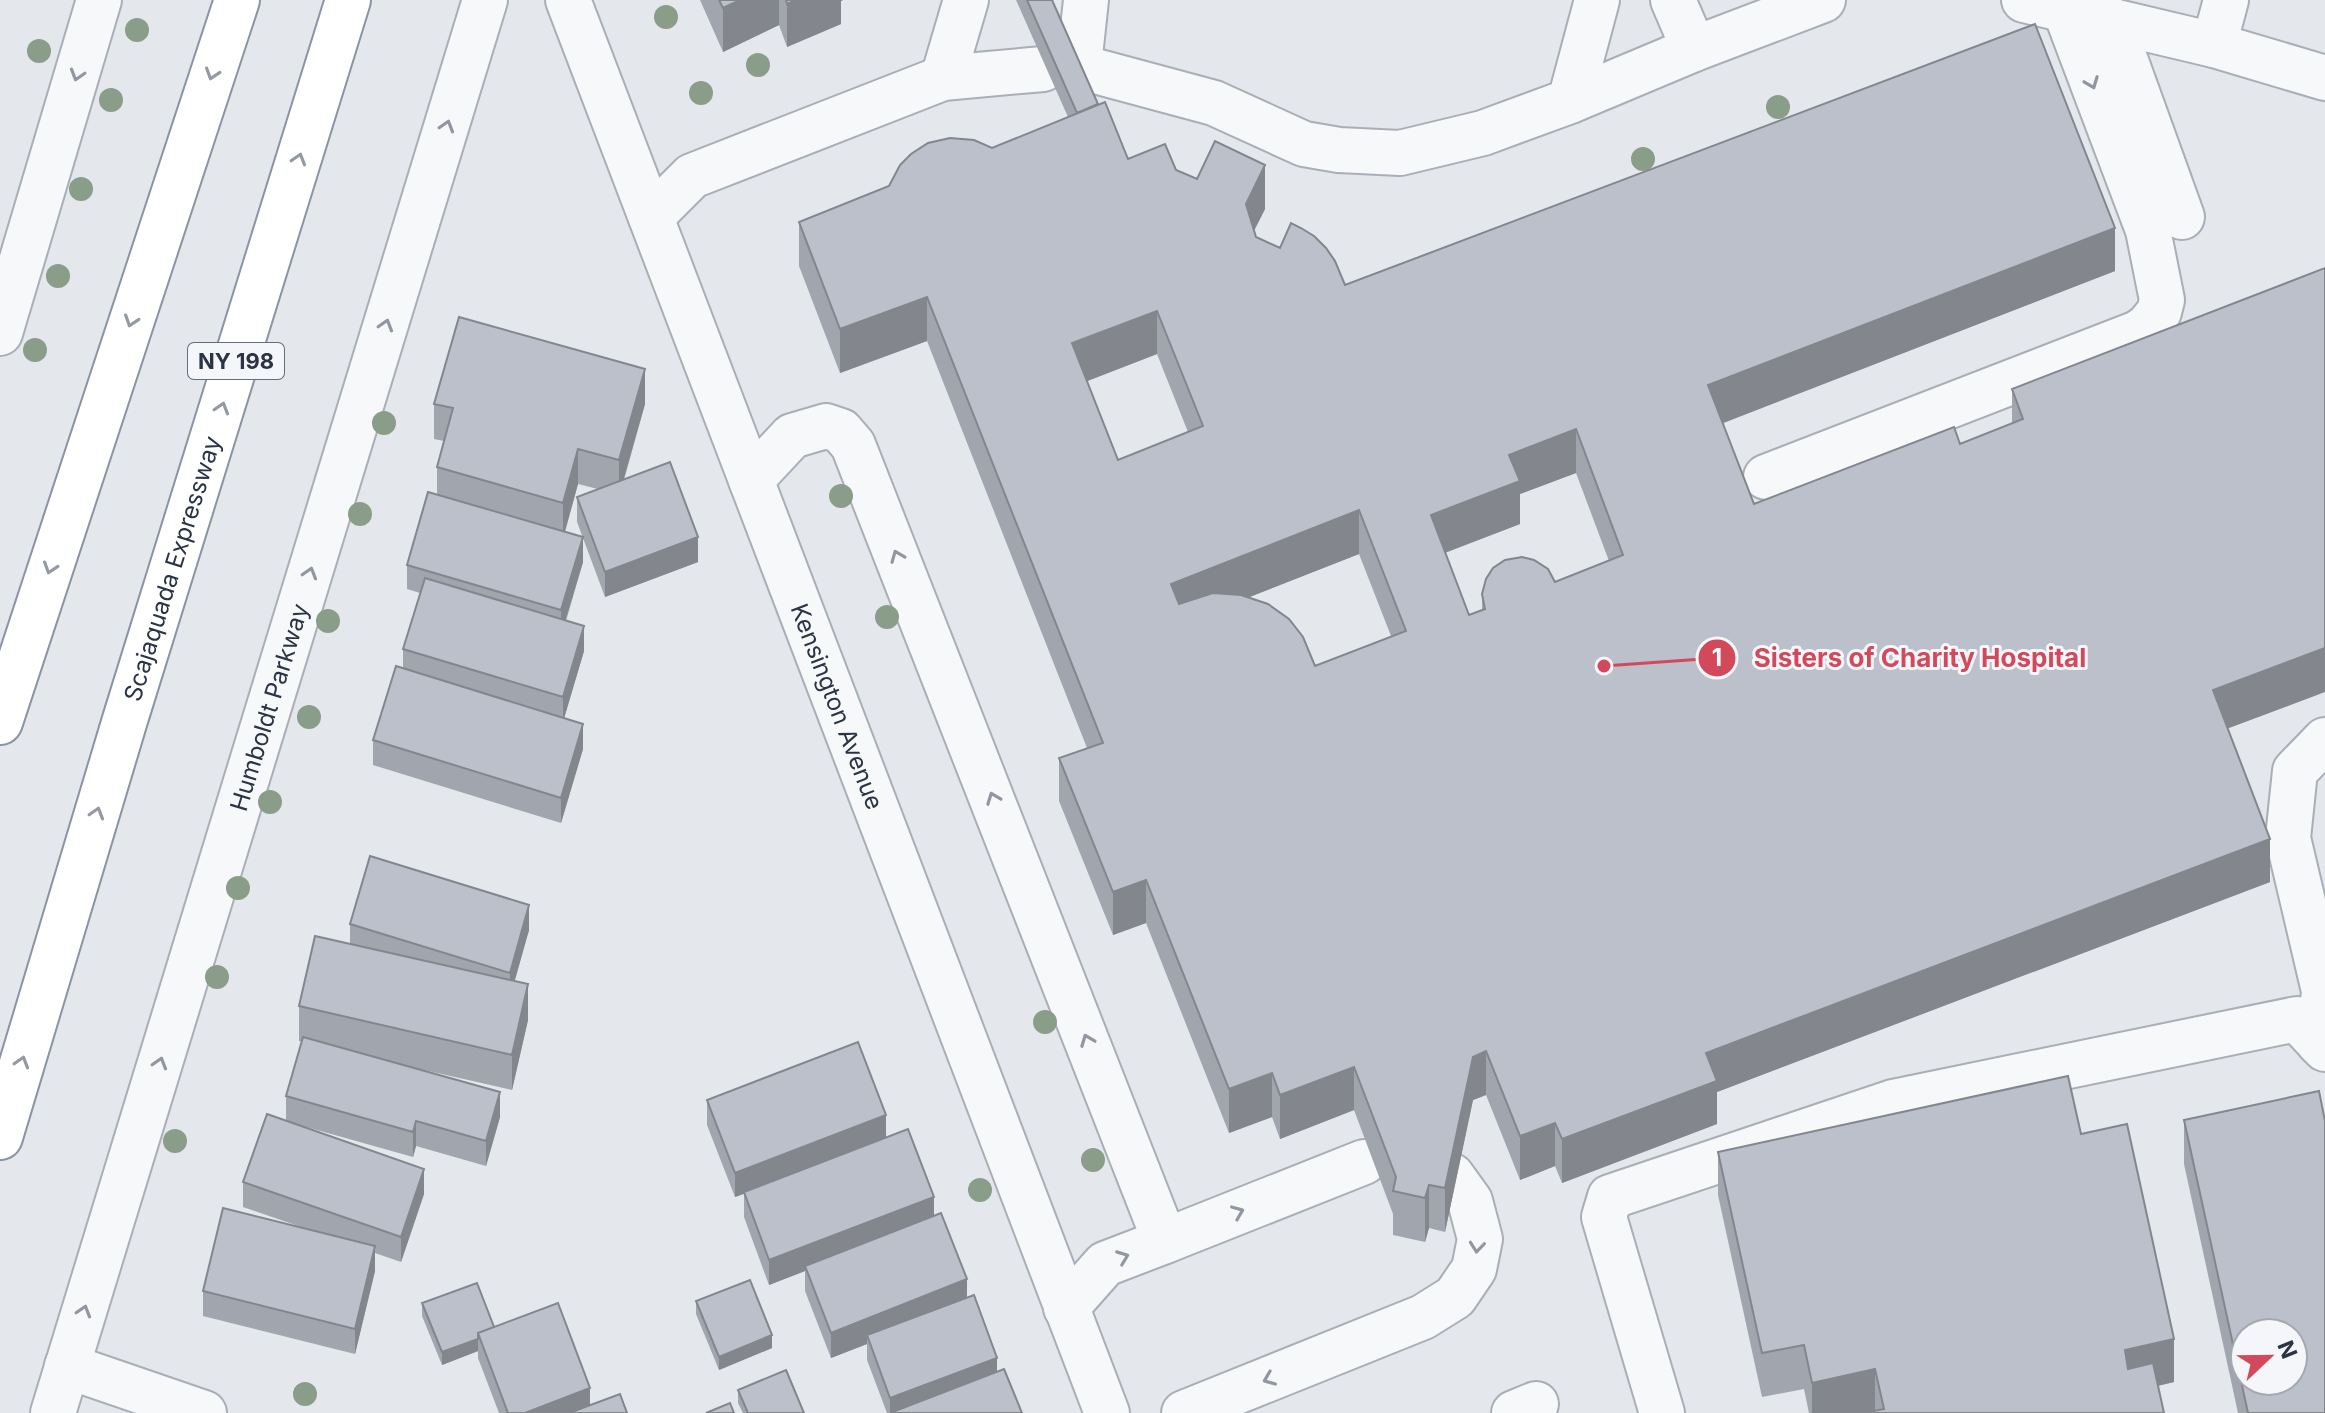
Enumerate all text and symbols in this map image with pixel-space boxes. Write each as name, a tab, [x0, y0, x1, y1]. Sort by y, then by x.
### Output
one-way arrow	[206, 66, 222, 80]
one-way arrow	[70, 67, 86, 81]
one-way arrow	[2082, 75, 2099, 89]
one-way arrow	[437, 120, 453, 134]
one-way arrow	[290, 153, 306, 167]
one-way arrow	[124, 314, 140, 327]
one-way arrow	[377, 318, 393, 332]
road number: NY 198	[188, 343, 284, 379]
one-way arrow	[213, 401, 229, 415]
street label: Scajaquada Expressway	[117, 432, 227, 705]
one-way arrow	[890, 550, 907, 564]
one-way arrow	[43, 560, 59, 574]
one-way arrow	[301, 567, 317, 581]
street label: Kensington Avenue	[785, 599, 890, 813]
street label: Humboldt Parkway	[223, 600, 314, 814]
callout: Sisters of Charity Hospital	[1697, 633, 2102, 683]
text: Sisters of Charity Hospital	[1754, 642, 2086, 673]
text: 1	[1712, 643, 1722, 672]
one-way arrow	[986, 792, 1003, 806]
one-way arrow	[88, 807, 104, 821]
one-way arrow	[1080, 1034, 1097, 1048]
one-way arrow	[13, 1056, 29, 1070]
one-way arrow	[151, 1056, 167, 1070]
one-way arrow	[1230, 1205, 1244, 1222]
one-way arrow	[1468, 1241, 1485, 1254]
one-way arrow	[1116, 1250, 1130, 1267]
one-way arrow	[74, 1305, 90, 1319]
north arrow	[2229, 1317, 2309, 1397]
text: N	[2272, 1337, 2303, 1362]
one-way arrow	[1263, 1369, 1277, 1386]

